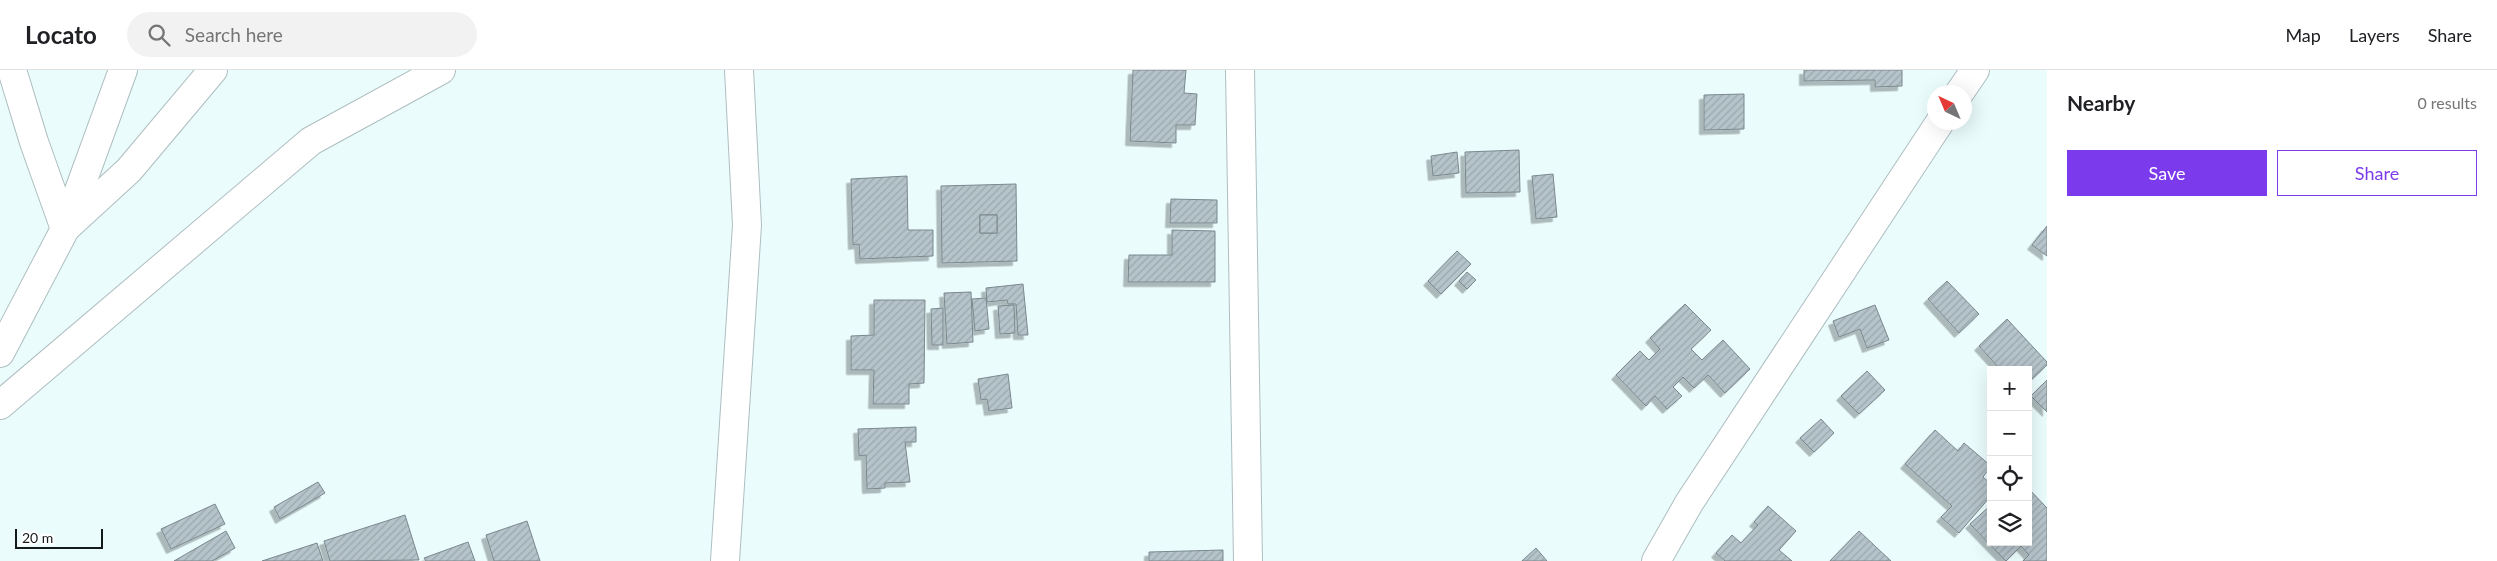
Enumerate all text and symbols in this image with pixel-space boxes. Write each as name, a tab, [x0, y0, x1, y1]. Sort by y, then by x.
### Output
search box	[127, 12, 477, 57]
text: Locato	[25, 20, 97, 49]
icon: search	[145, 21, 173, 49]
text: Search here	[185, 23, 283, 46]
text: Map	[2285, 24, 2321, 46]
text: Layers	[2349, 24, 2400, 46]
text: Share	[2428, 24, 2472, 46]
north arrow	[1927, 85, 1972, 130]
text: Nearby	[2067, 90, 2135, 115]
text: 0 results	[2417, 93, 2477, 112]
button: Save	[2067, 150, 2267, 196]
button: Share	[2277, 150, 2477, 196]
map controls	[1987, 366, 2032, 546]
button: +	[1987, 366, 2032, 411]
button: −	[1987, 411, 2032, 456]
button: locate	[1987, 456, 2032, 501]
button: layers	[1987, 501, 2032, 546]
scale bar	[15, 526, 102, 549]
text: 20 m	[22, 529, 53, 546]

